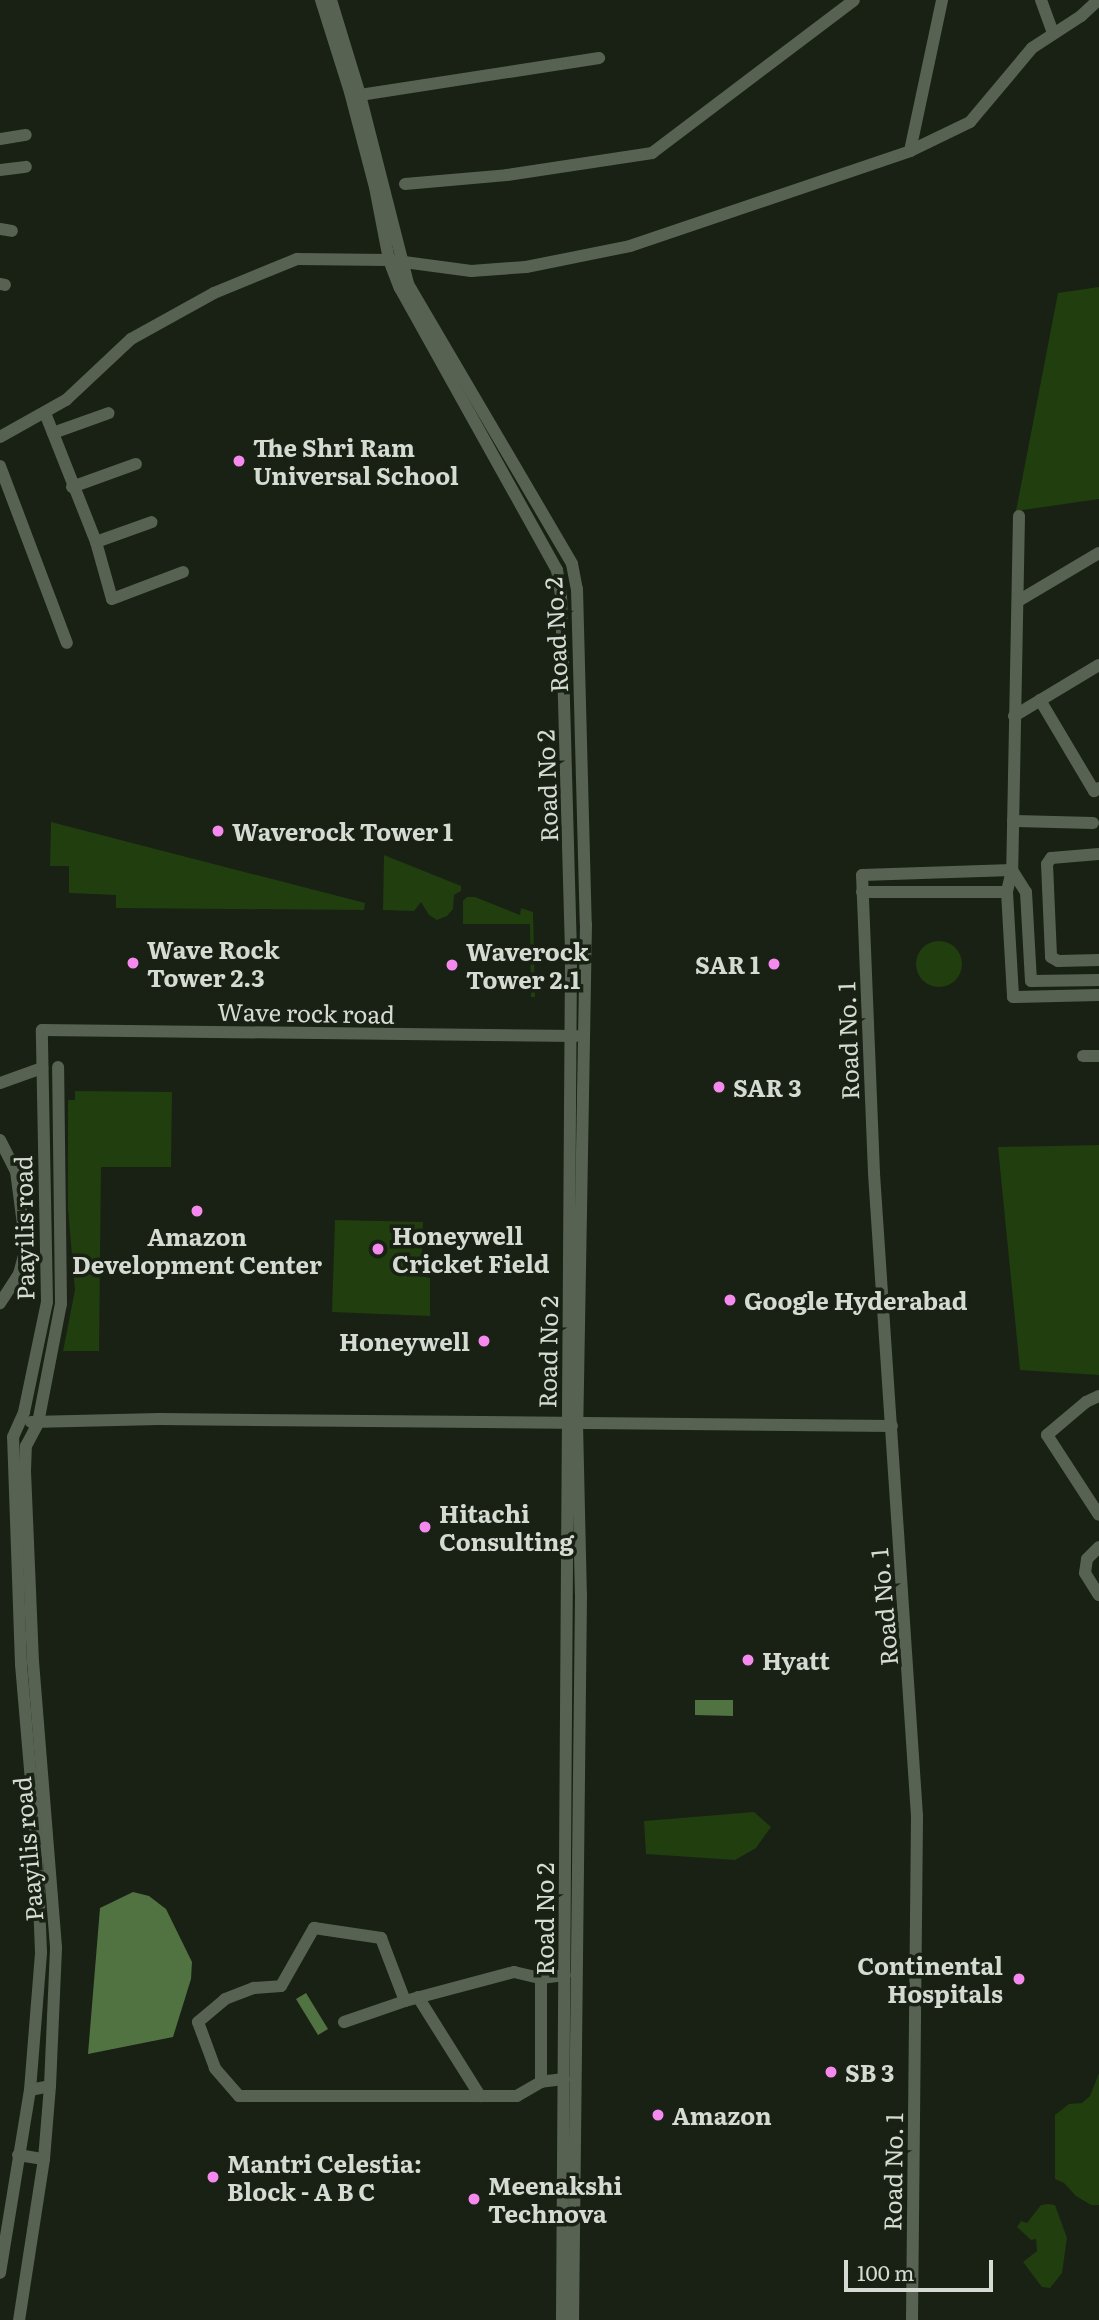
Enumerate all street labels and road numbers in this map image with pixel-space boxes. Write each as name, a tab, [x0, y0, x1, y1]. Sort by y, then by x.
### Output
street label: Road No.2	[538, 576, 572, 694]
street label: Road No 2	[530, 729, 562, 843]
street label: Road No. 1	[831, 981, 863, 1101]
street label: Wave rock road	[217, 996, 395, 1028]
street label: Paayilis road	[7, 1155, 39, 1301]
street label: Road No 2	[532, 1295, 562, 1409]
street label: Road No. 1	[864, 1547, 902, 1667]
street label: Paayilis road	[6, 1775, 48, 1923]
street label: Road No 2	[530, 1863, 558, 1975]
street label: Road No. 1	[877, 2113, 907, 2231]

